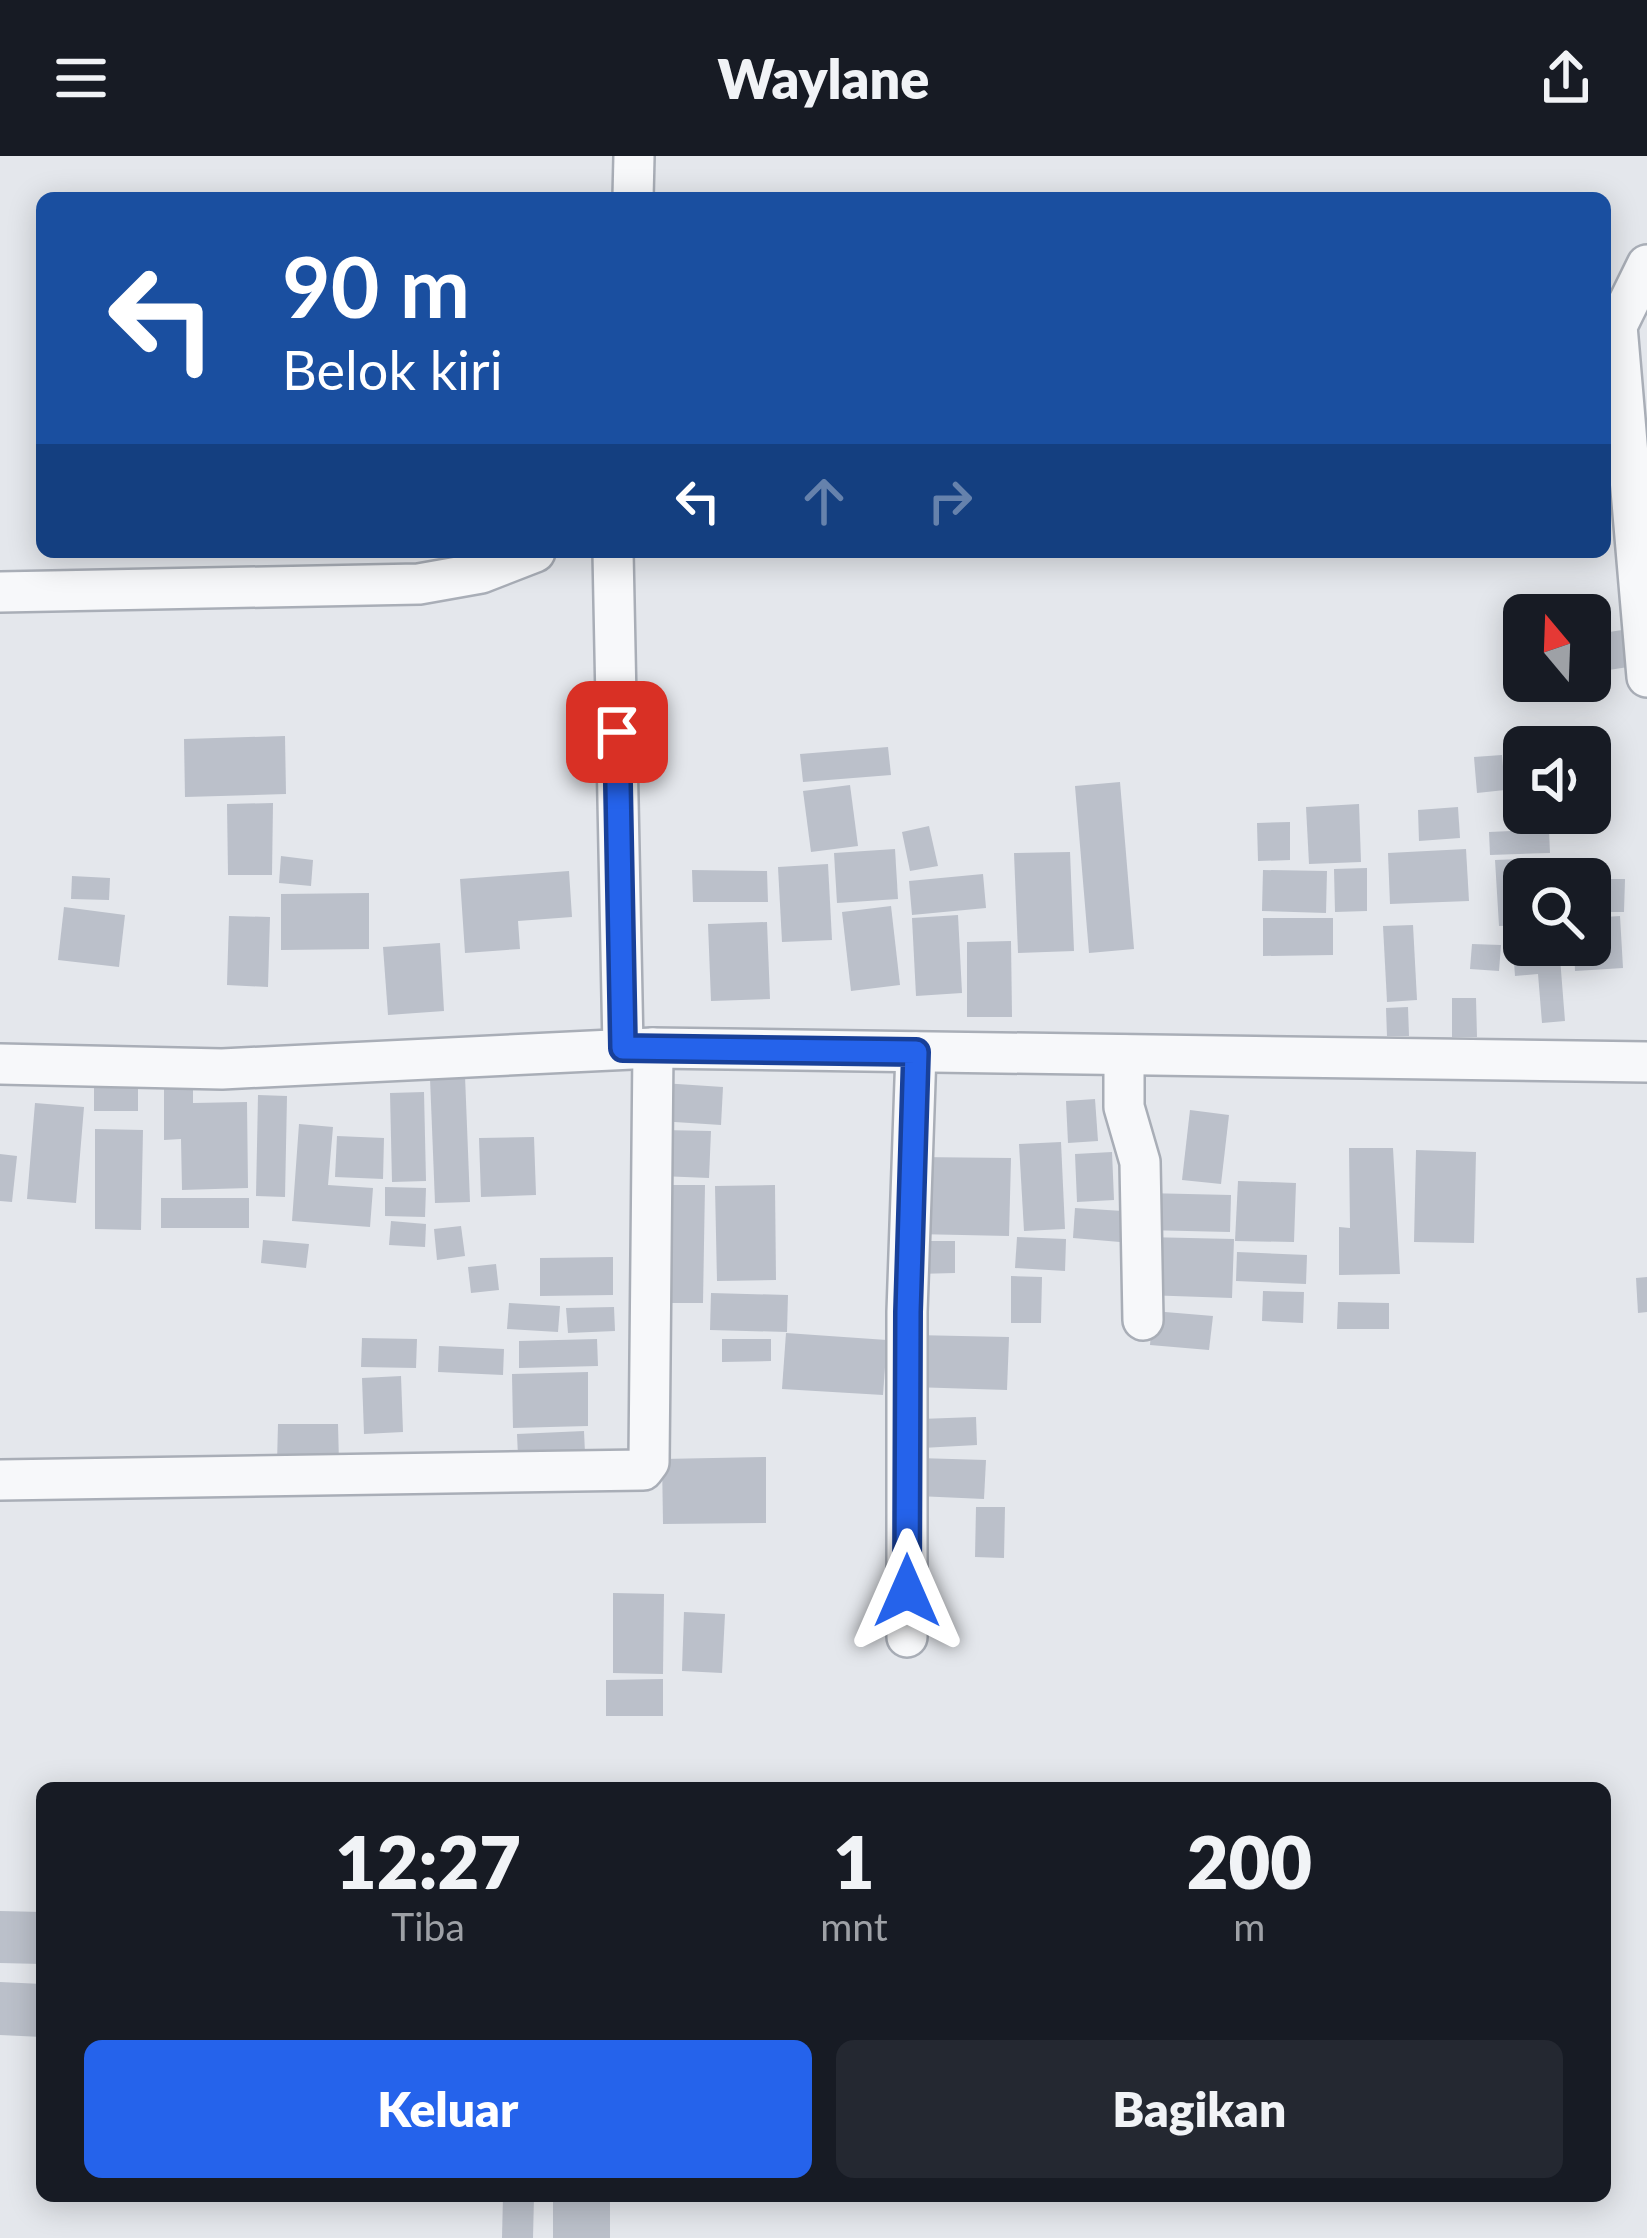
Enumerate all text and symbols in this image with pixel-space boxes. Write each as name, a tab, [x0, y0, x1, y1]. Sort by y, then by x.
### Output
icon: menu	[48, 45, 114, 111]
icon: share	[1533, 45, 1599, 111]
text: Waylane	[718, 46, 929, 111]
text: 90 m	[282, 235, 470, 336]
icon: left	[84, 240, 240, 396]
text: Belok kiri	[282, 337, 503, 402]
icon: left	[665, 468, 731, 534]
icon: ahead	[791, 468, 857, 534]
icon: right	[917, 468, 983, 534]
north arrow	[1503, 594, 1611, 702]
map controls	[1503, 594, 1611, 966]
pin	[566, 681, 668, 783]
icon: arrive	[584, 699, 650, 765]
button: sound	[1503, 726, 1611, 834]
button: search	[1503, 858, 1611, 966]
position arrow	[844, 1528, 970, 1654]
text: 12:27	[335, 1818, 521, 1904]
text: 1	[833, 1818, 875, 1904]
text: 200	[1187, 1818, 1312, 1904]
text: Tiba	[391, 1903, 465, 1949]
text: mnt	[820, 1903, 888, 1949]
text: m	[1233, 1903, 1265, 1949]
button: Keluar	[84, 2040, 812, 2178]
button: Bagikan	[836, 2040, 1563, 2178]

